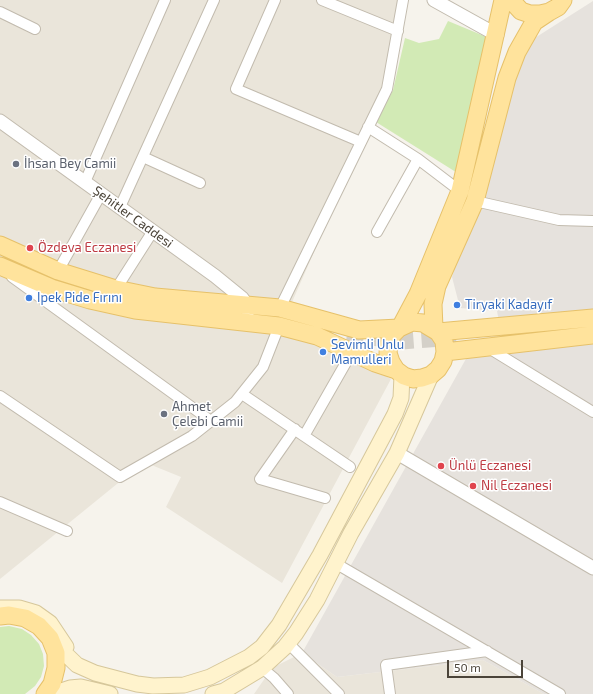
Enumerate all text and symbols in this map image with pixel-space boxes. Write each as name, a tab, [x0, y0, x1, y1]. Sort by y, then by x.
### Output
place label: İhsan Bey Camii	[24, 156, 116, 172]
marker: İhsan Bey Camii	[11, 159, 21, 169]
street label: Şehitler Caddesi	[90, 183, 176, 251]
place label: Özdeva Eczanesi	[38, 240, 136, 256]
marker: Özdeva Eczanesi	[25, 243, 35, 253]
place label: Ipek Pide Fırını	[37, 290, 122, 306]
marker: Ipek Pide Fırını	[24, 293, 34, 303]
place label: Tiryaki Kadayıf	[465, 297, 552, 313]
marker: Tiryaki Kadayıf	[452, 300, 462, 310]
place label: Sevimli Unlu Mamulleri	[331, 337, 404, 368]
marker: Sevimli Unlu Mamulleri	[318, 347, 328, 357]
place label: Ahmet Çelebi Camii	[172, 399, 243, 430]
marker: Ahmet Çelebi Camii	[159, 409, 169, 419]
place label: Ünlü Eczanesi	[449, 458, 531, 474]
marker: Ünlü Eczanesi	[436, 461, 446, 471]
place label: Nil Eczanesi	[481, 478, 552, 494]
marker: Nil Eczanesi	[468, 481, 478, 491]
scale bar	[449, 652, 525, 678]
text: 50 m	[454, 660, 481, 674]

